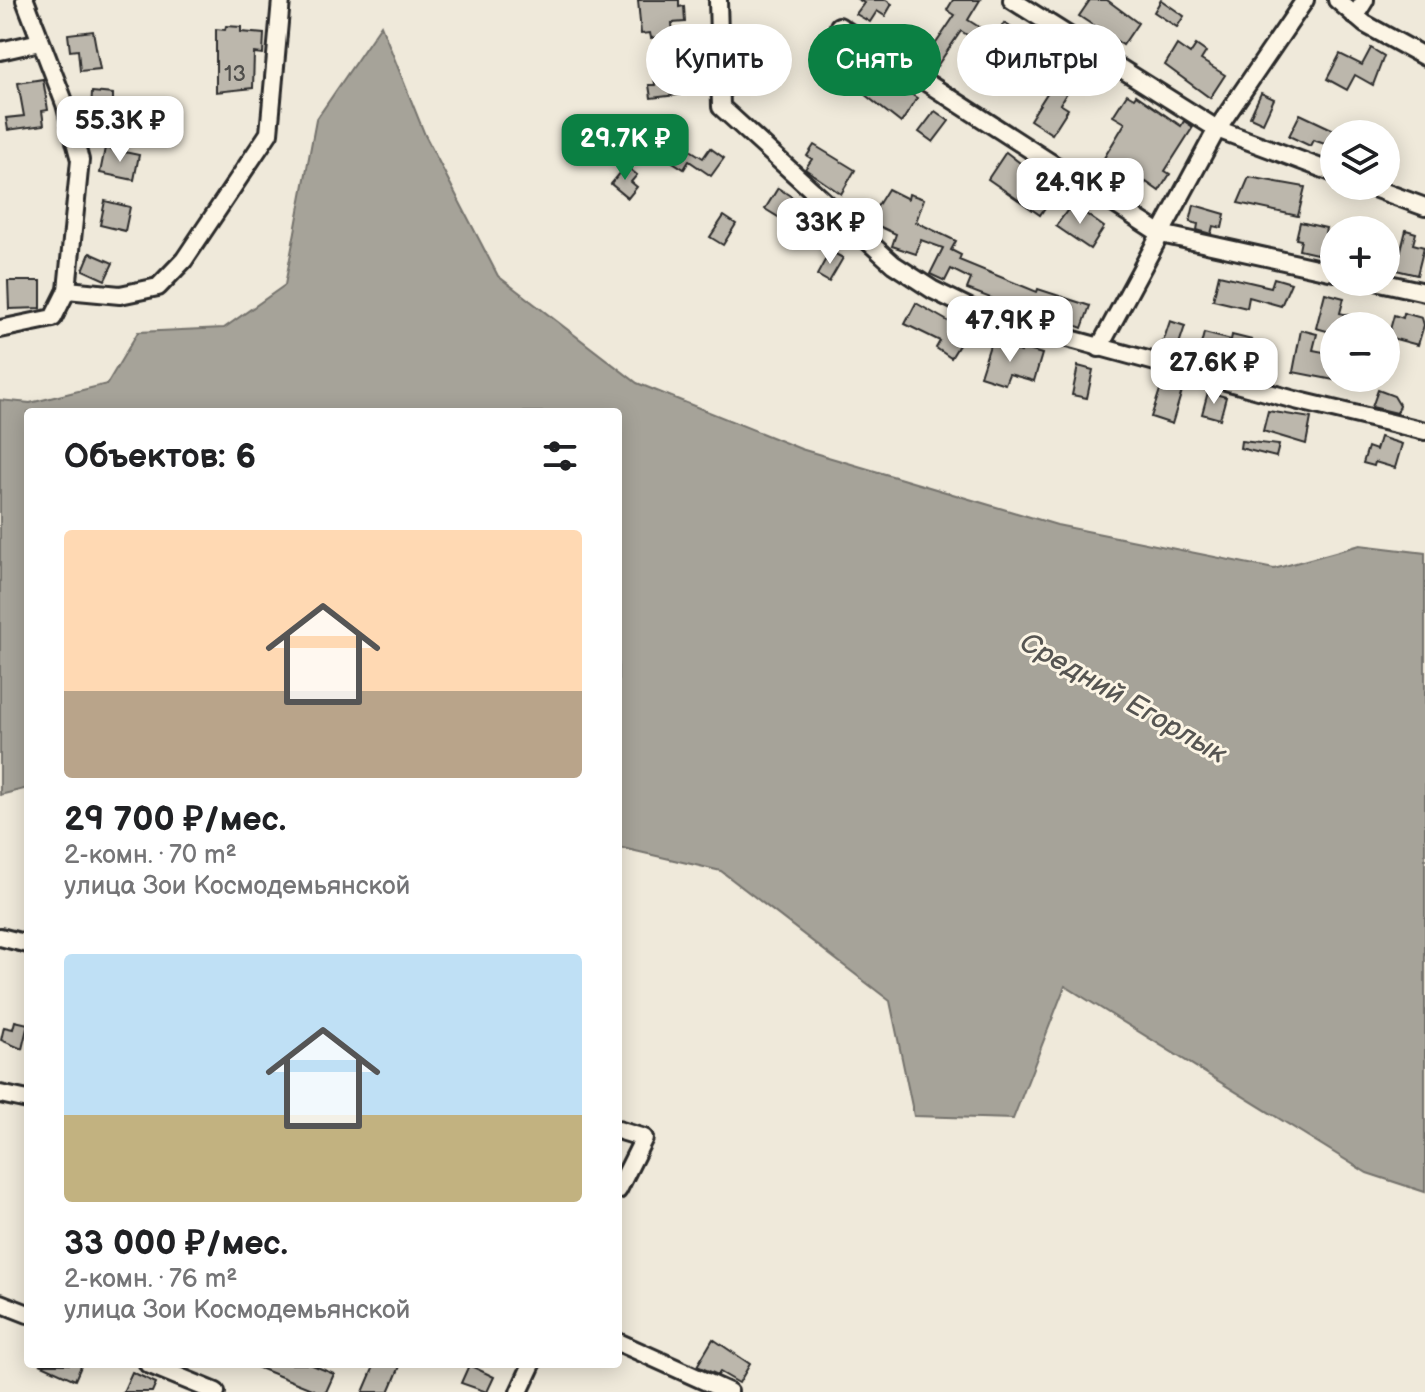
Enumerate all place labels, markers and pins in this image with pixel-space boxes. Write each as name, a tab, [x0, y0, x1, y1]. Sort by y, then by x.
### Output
pin: 55.3K ₽	[46, 96, 194, 164]
pin: 29.7K ₽	[551, 114, 699, 182]
pin: 24.9K ₽	[1006, 158, 1154, 226]
pin: 33K ₽	[774, 198, 886, 266]
pin: 47.9K ₽	[936, 296, 1084, 364]
pin: 27.6K ₽	[1140, 338, 1288, 406]

